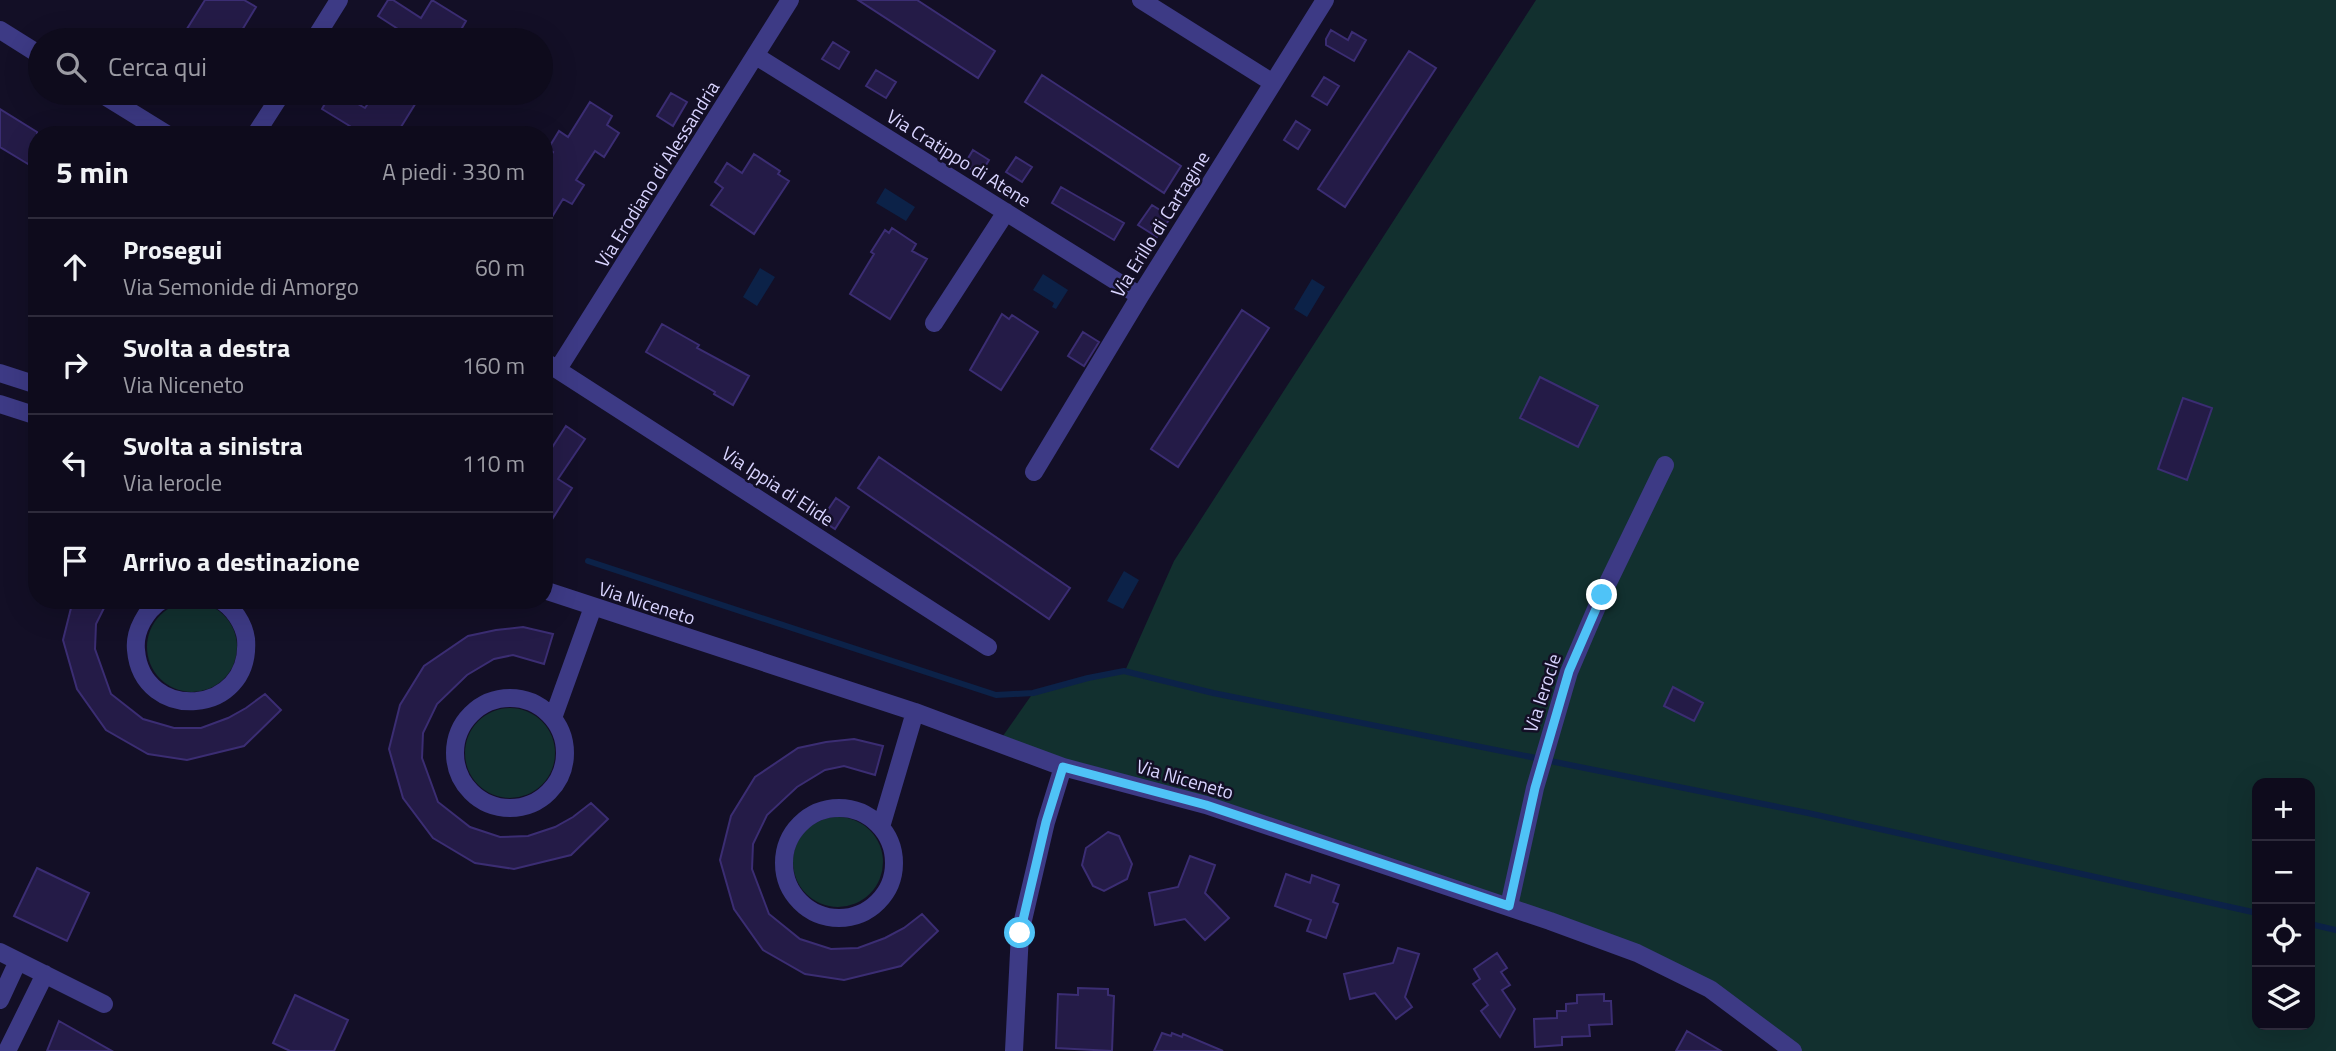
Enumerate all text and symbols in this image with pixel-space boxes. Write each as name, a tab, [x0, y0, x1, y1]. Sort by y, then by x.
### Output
search box	[28, 28, 553, 105]
text: Cerca qui	[108, 47, 207, 86]
icon: search	[52, 48, 90, 86]
street label: Via Erodiano di Alessandria	[587, 74, 726, 273]
street label: Via Cratippo di Atene	[881, 101, 1037, 214]
street label: Via Erillo di Cartagine	[1103, 145, 1216, 303]
text: 5 min	[56, 149, 129, 195]
text: A piedi · 330 m	[382, 154, 525, 189]
text: Prosegui	[123, 230, 222, 269]
icon: ahead	[56, 248, 94, 286]
text: 60 m	[475, 250, 525, 285]
text: Via Semonide di Amorgo	[123, 269, 359, 304]
text: Svolta a destra	[123, 328, 290, 367]
icon: right	[56, 346, 94, 384]
text: 160 m	[462, 348, 525, 383]
text: Via Niceneto	[123, 367, 244, 402]
text: Svolta a sinistra	[123, 426, 303, 465]
street label: Via Ippia di Elide	[716, 438, 840, 533]
icon: left	[56, 444, 94, 482]
text: 110 m	[462, 446, 525, 481]
text: Via Ierocle	[123, 465, 222, 500]
icon: arrive	[56, 542, 94, 580]
text: Arrivo a destinazione	[123, 542, 360, 581]
street label: Via Niceneto	[595, 573, 699, 632]
route end	[1586, 579, 1617, 610]
street label: Via Ierocle	[1515, 649, 1568, 736]
street label: Via Niceneto	[1133, 751, 1237, 806]
map controls	[2252, 778, 2315, 1030]
button: +	[2252, 778, 2315, 841]
button: −	[2252, 841, 2315, 904]
button: locate	[2252, 904, 2315, 967]
route start	[1004, 917, 1035, 948]
button: layers	[2252, 967, 2315, 1030]

